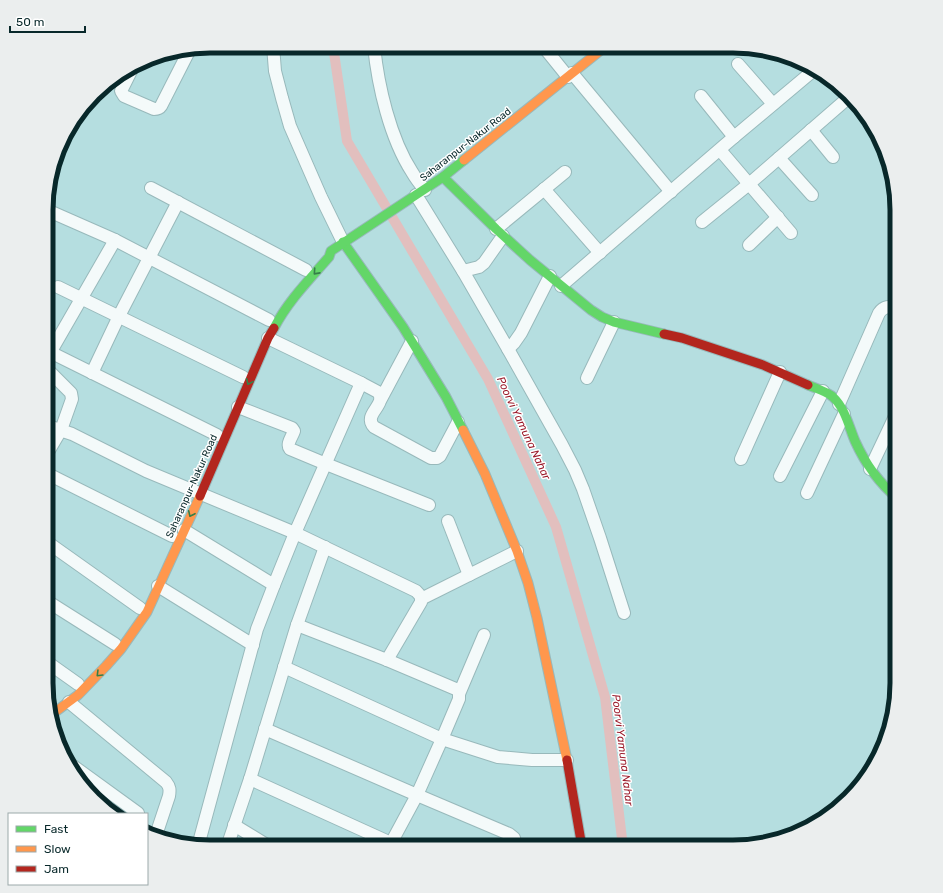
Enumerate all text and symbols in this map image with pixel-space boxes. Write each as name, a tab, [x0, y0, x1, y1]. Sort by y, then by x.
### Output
scale bar	[10, 8, 85, 34]
text: 50 m	[16, 15, 44, 29]
street label: Saharanpur-Nakur Road	[418, 106, 514, 184]
one-way arrow	[313, 267, 320, 275]
water label: Poorvi Yamuna Nahar	[494, 375, 553, 483]
one-way arrow	[246, 378, 254, 386]
street label: Saharanpur-Nakur Road	[164, 433, 220, 540]
one-way arrow	[188, 510, 196, 518]
one-way arrow	[96, 669, 104, 677]
water label: Poorvi Yamuna Nahar	[609, 694, 636, 807]
legend	[8, 813, 148, 885]
text: Fast	[44, 822, 68, 836]
text: Slow	[44, 842, 71, 856]
text: Jam	[44, 862, 69, 876]

